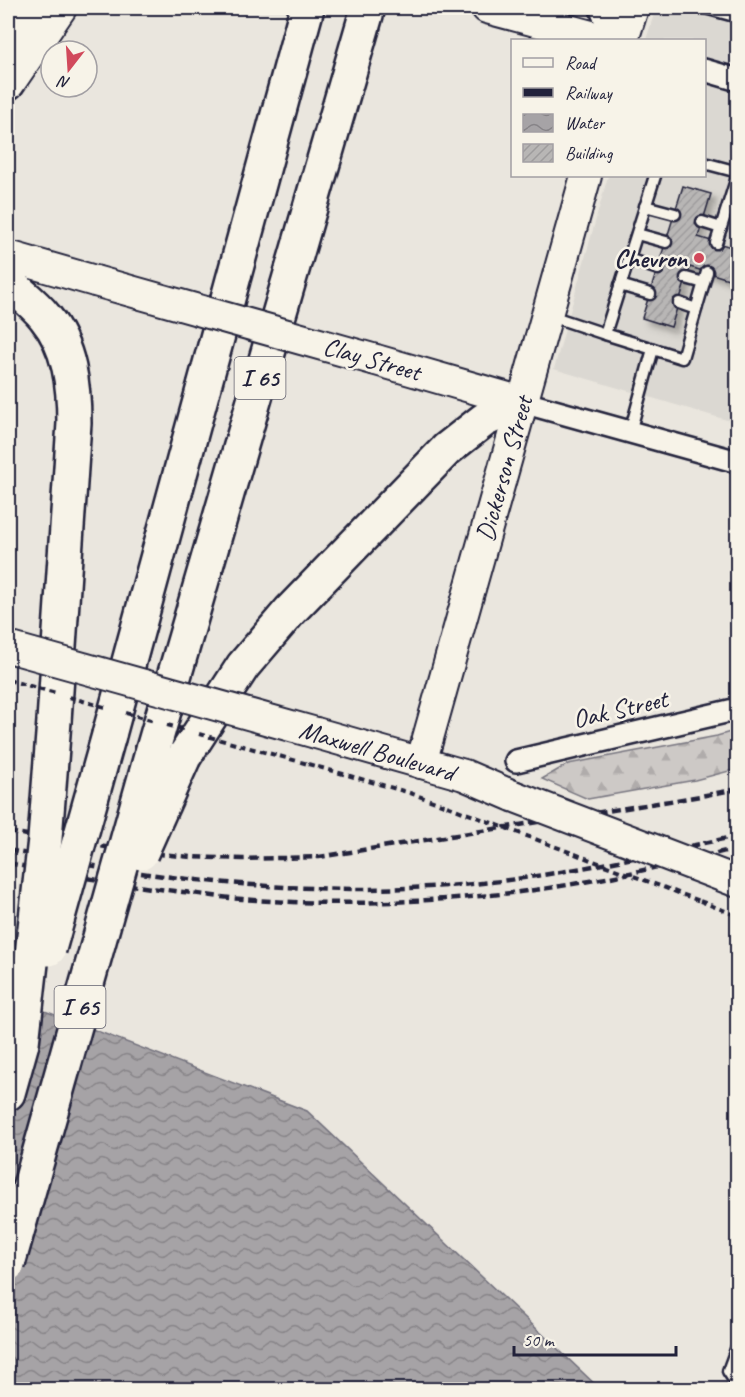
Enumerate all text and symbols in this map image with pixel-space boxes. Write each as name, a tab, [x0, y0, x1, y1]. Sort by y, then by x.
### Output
north arrow	[39, 39, 99, 99]
legend	[511, 39, 706, 177]
text: Road	[565, 52, 598, 74]
text: N	[54, 70, 73, 93]
text: Railway	[565, 82, 613, 104]
text: Water	[565, 112, 606, 134]
text: Building	[565, 142, 614, 164]
place label: Chevron	[614, 242, 688, 275]
marker: Chevron	[692, 251, 706, 265]
street label: Clay Street	[320, 329, 427, 389]
road number: I 65	[234, 357, 286, 399]
street label: Dickerson Street	[468, 390, 541, 545]
street label: Oak Street	[569, 682, 673, 736]
street label: Maxwell Boulevard	[296, 713, 462, 790]
road number: I 65	[54, 986, 106, 1028]
scale bar	[514, 1319, 676, 1357]
text: 50 m	[523, 1329, 556, 1351]

